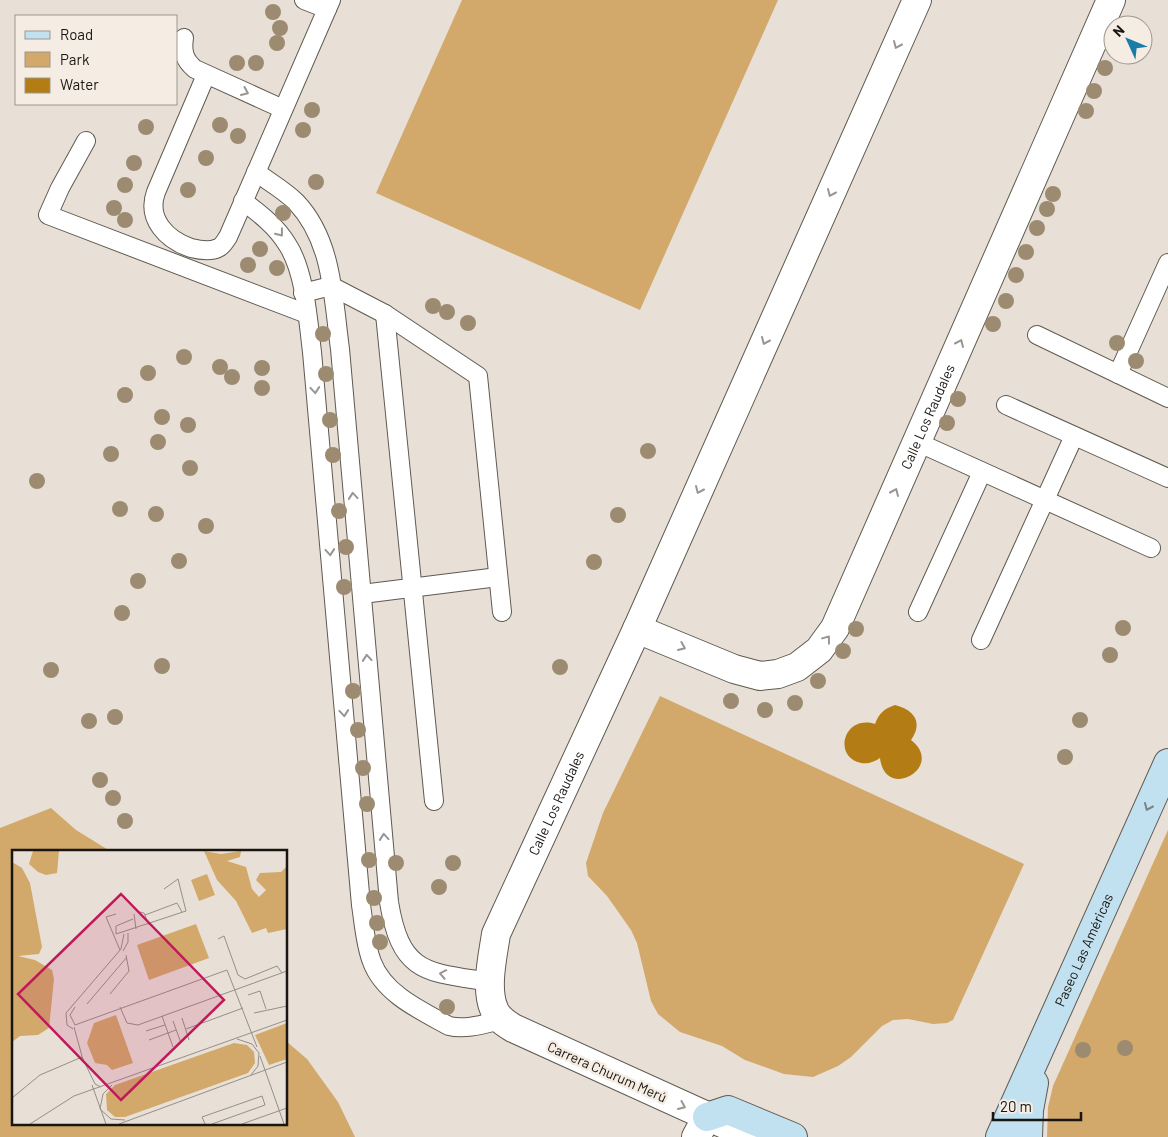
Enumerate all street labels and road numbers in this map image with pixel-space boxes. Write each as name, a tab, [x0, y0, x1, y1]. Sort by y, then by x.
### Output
street label: Calle Los Raudales	[897, 361, 958, 472]
street label: Calle Los Raudales	[525, 748, 588, 858]
street label: Paseo Las Américas	[1051, 890, 1116, 1009]
street label: Carrera Churum Merú	[545, 1038, 669, 1106]

